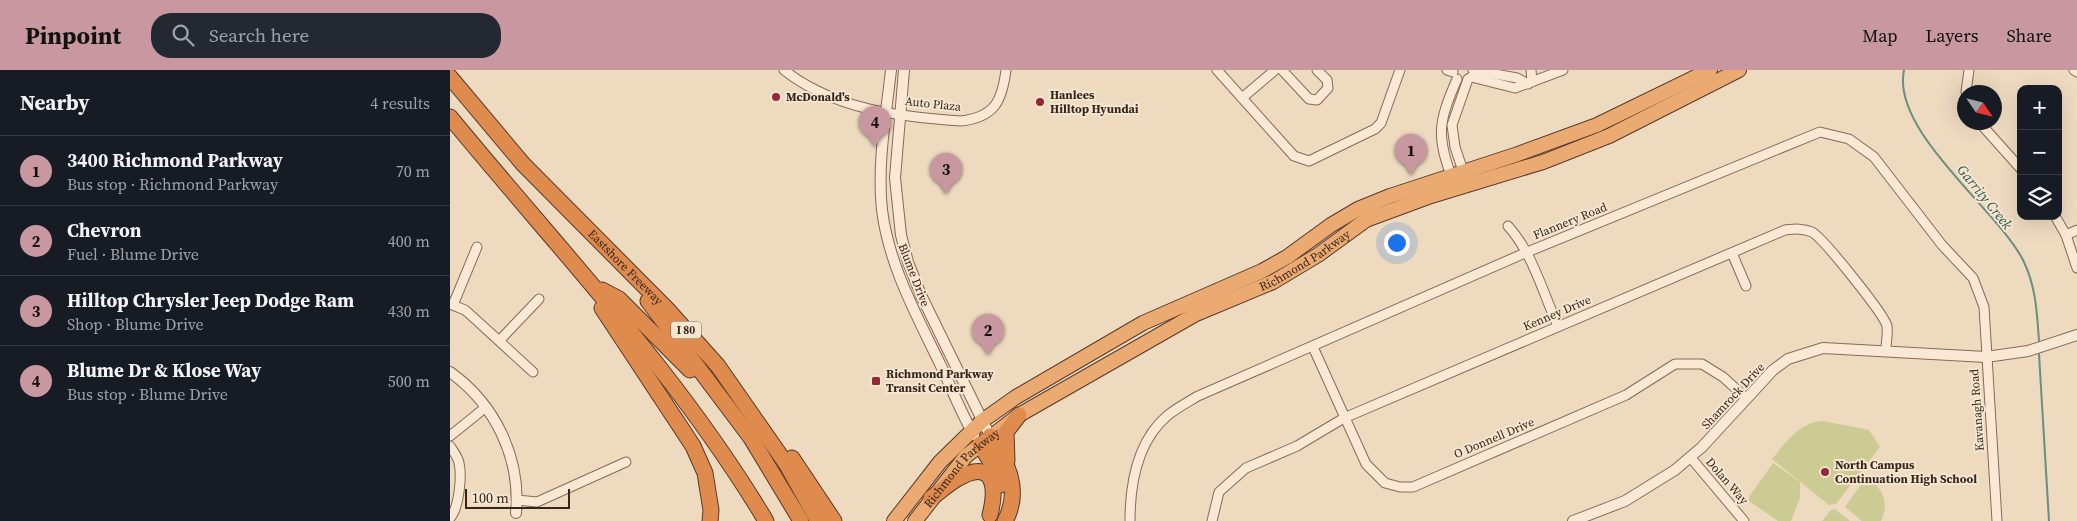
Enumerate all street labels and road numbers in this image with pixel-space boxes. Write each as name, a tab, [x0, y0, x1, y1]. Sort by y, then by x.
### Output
street label: Auto Plaza	[904, 93, 963, 115]
street label: Flannery Road	[1531, 199, 1610, 243]
street label: Eastshore Freeway	[584, 226, 667, 309]
street label: Richmond Parkway	[1257, 226, 1354, 295]
street label: Blume Drive	[895, 241, 933, 309]
street label: Kenney Drive	[1521, 292, 1593, 334]
road number: I 80	[671, 322, 701, 338]
street label: Shamrock Drive	[1698, 359, 1768, 433]
street label: Kavanagh Road	[1966, 368, 1988, 452]
street label: O Donnell Drive	[1451, 414, 1537, 462]
street label: Richmond Parkway	[920, 424, 1004, 511]
street label: Dolan Way	[1702, 454, 1752, 508]

